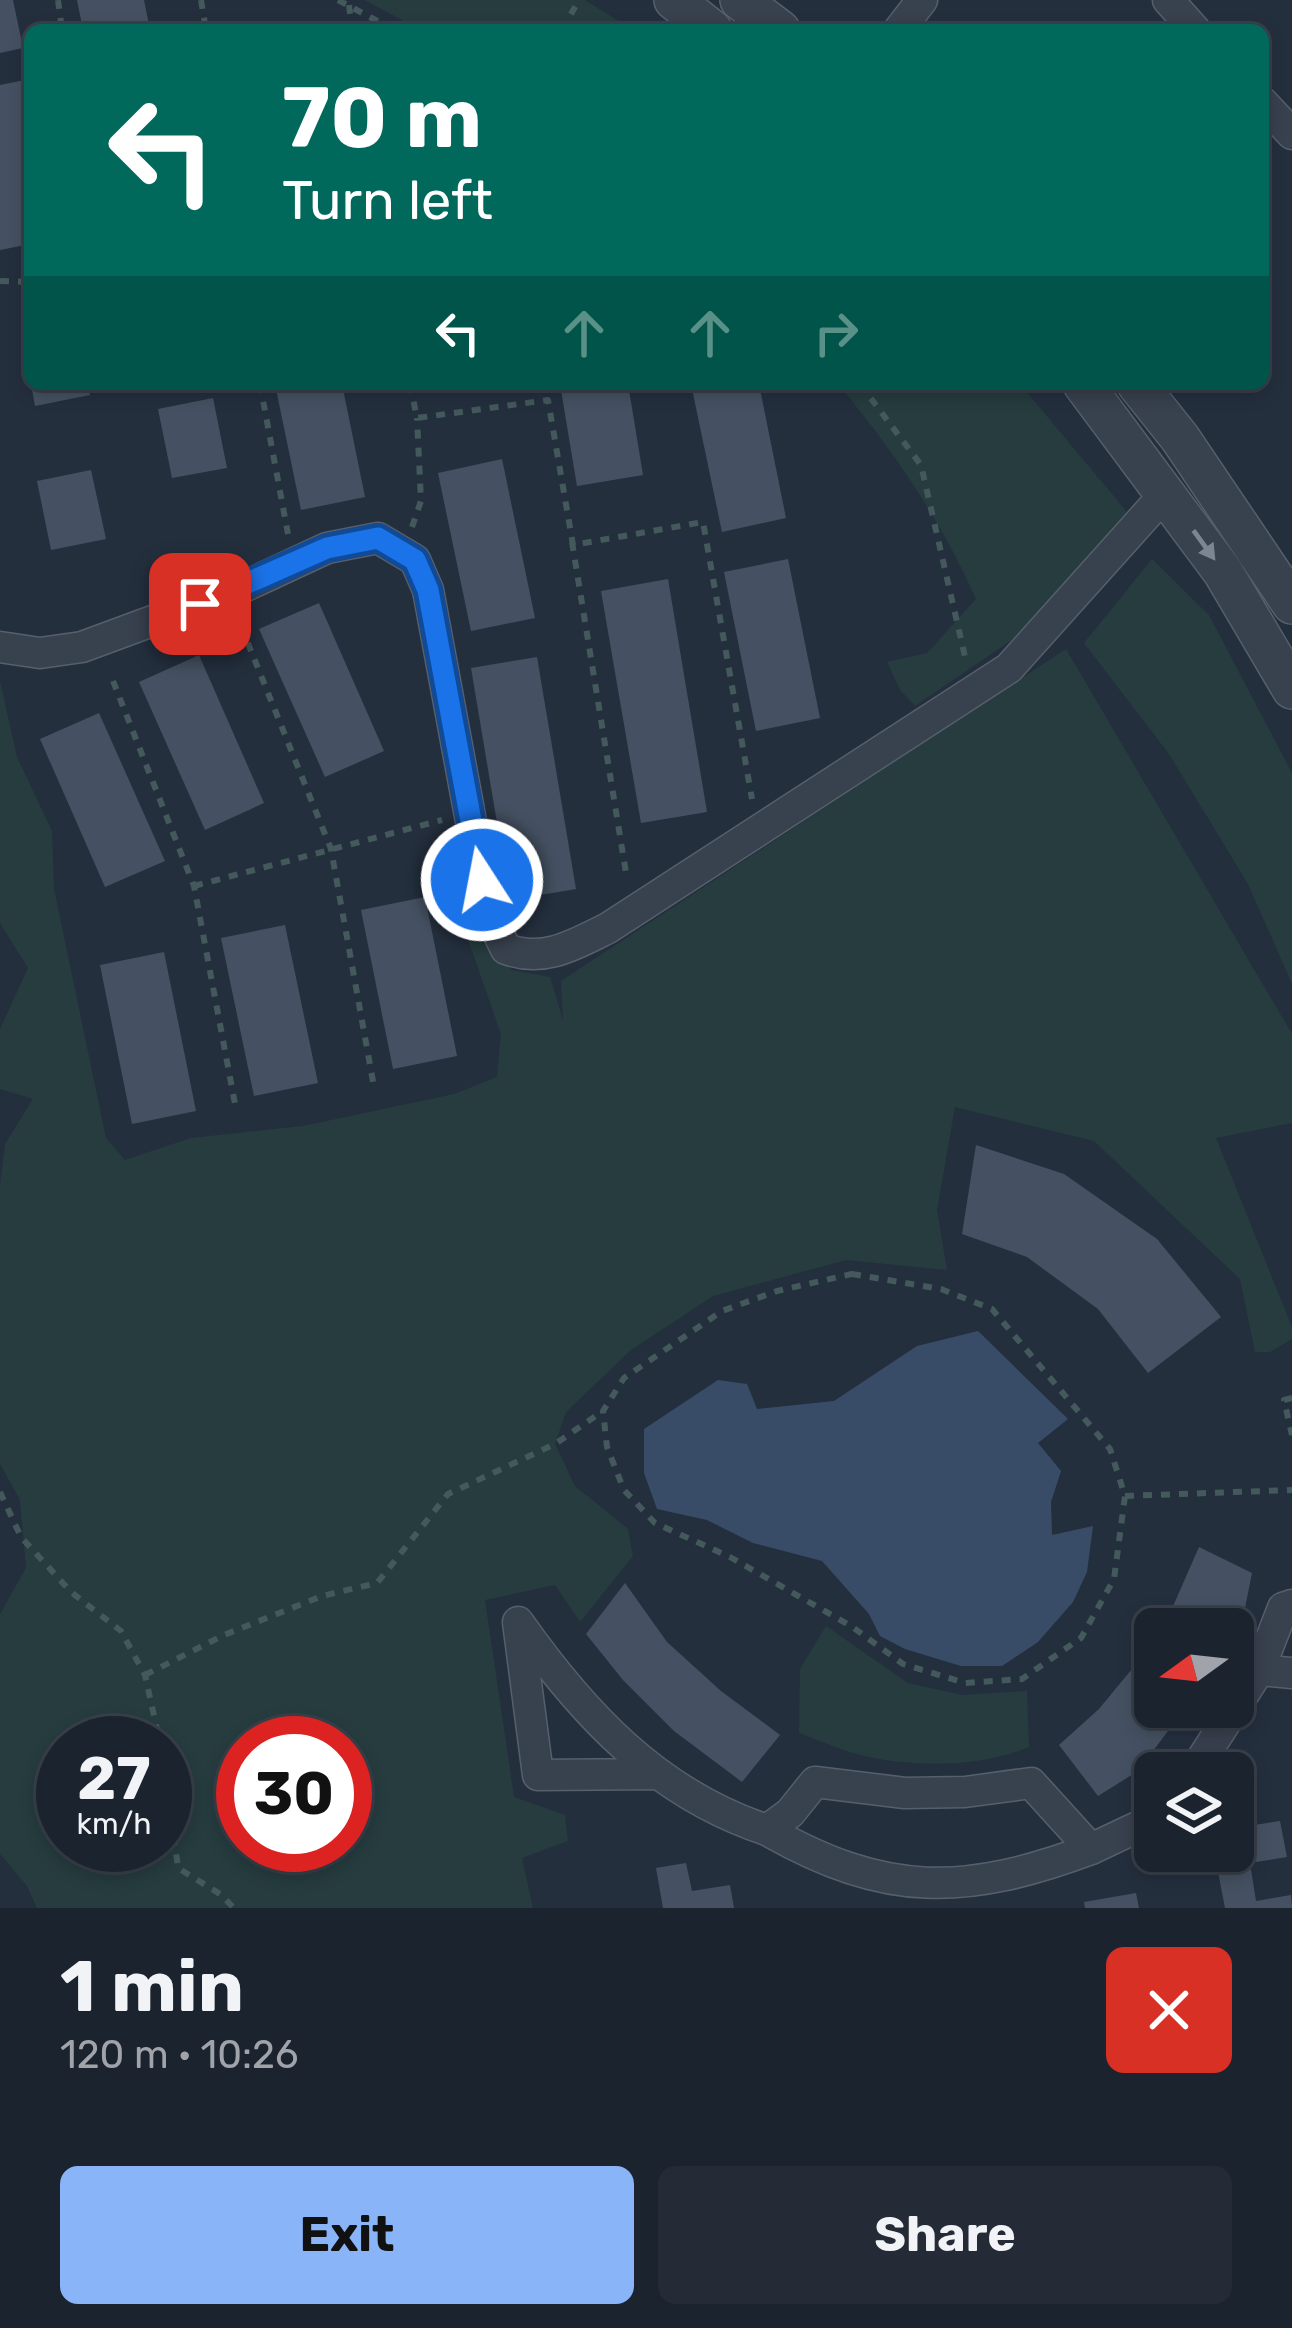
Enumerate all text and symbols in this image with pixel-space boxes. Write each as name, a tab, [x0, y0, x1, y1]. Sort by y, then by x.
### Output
text: 70 m	[282, 68, 482, 168]
icon: left	[84, 72, 240, 228]
text: Turn left	[282, 169, 493, 233]
icon: left	[425, 300, 491, 366]
icon: ahead	[551, 300, 617, 366]
icon: ahead	[677, 300, 743, 366]
icon: right	[803, 300, 869, 366]
one-way arrow	[1191, 529, 1215, 561]
pin	[149, 553, 251, 655]
icon: arrive	[167, 571, 233, 637]
position arrow	[419, 817, 545, 943]
north arrow	[1134, 1608, 1254, 1728]
map controls	[1134, 1608, 1254, 1872]
speed limit sign: 30	[216, 1716, 372, 1872]
text: 27	[77, 1743, 151, 1814]
button: layers	[1134, 1752, 1254, 1872]
text: km/h	[77, 1806, 151, 1842]
text: 1 min	[60, 1944, 244, 2029]
button: close	[1106, 1947, 1232, 2073]
text: 120 m · 10:26	[60, 2032, 298, 2078]
button: Exit	[60, 2166, 634, 2304]
button: Share	[658, 2166, 1232, 2304]

